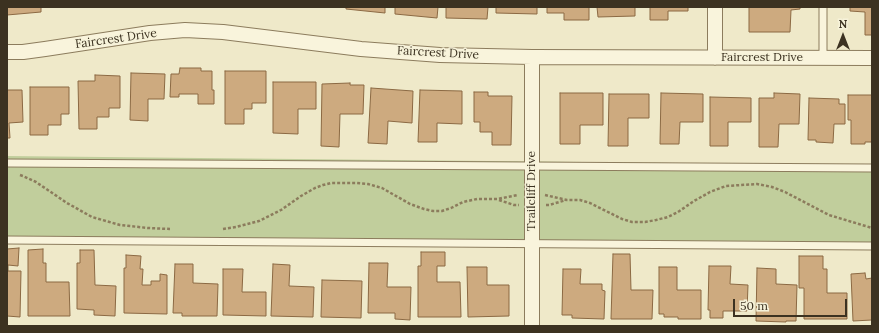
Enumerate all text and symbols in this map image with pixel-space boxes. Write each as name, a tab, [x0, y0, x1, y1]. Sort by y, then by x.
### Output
north arrow	[823, 16, 863, 56]
text: N	[839, 17, 847, 31]
street label: Faircrest Drive	[74, 26, 158, 52]
street label: Faircrest Drive	[397, 44, 479, 62]
street label: Faircrest Drive	[721, 51, 803, 65]
street label: Trailcliff Drive	[525, 151, 539, 231]
scale bar	[735, 291, 849, 317]
text: 50 m	[740, 298, 768, 313]

